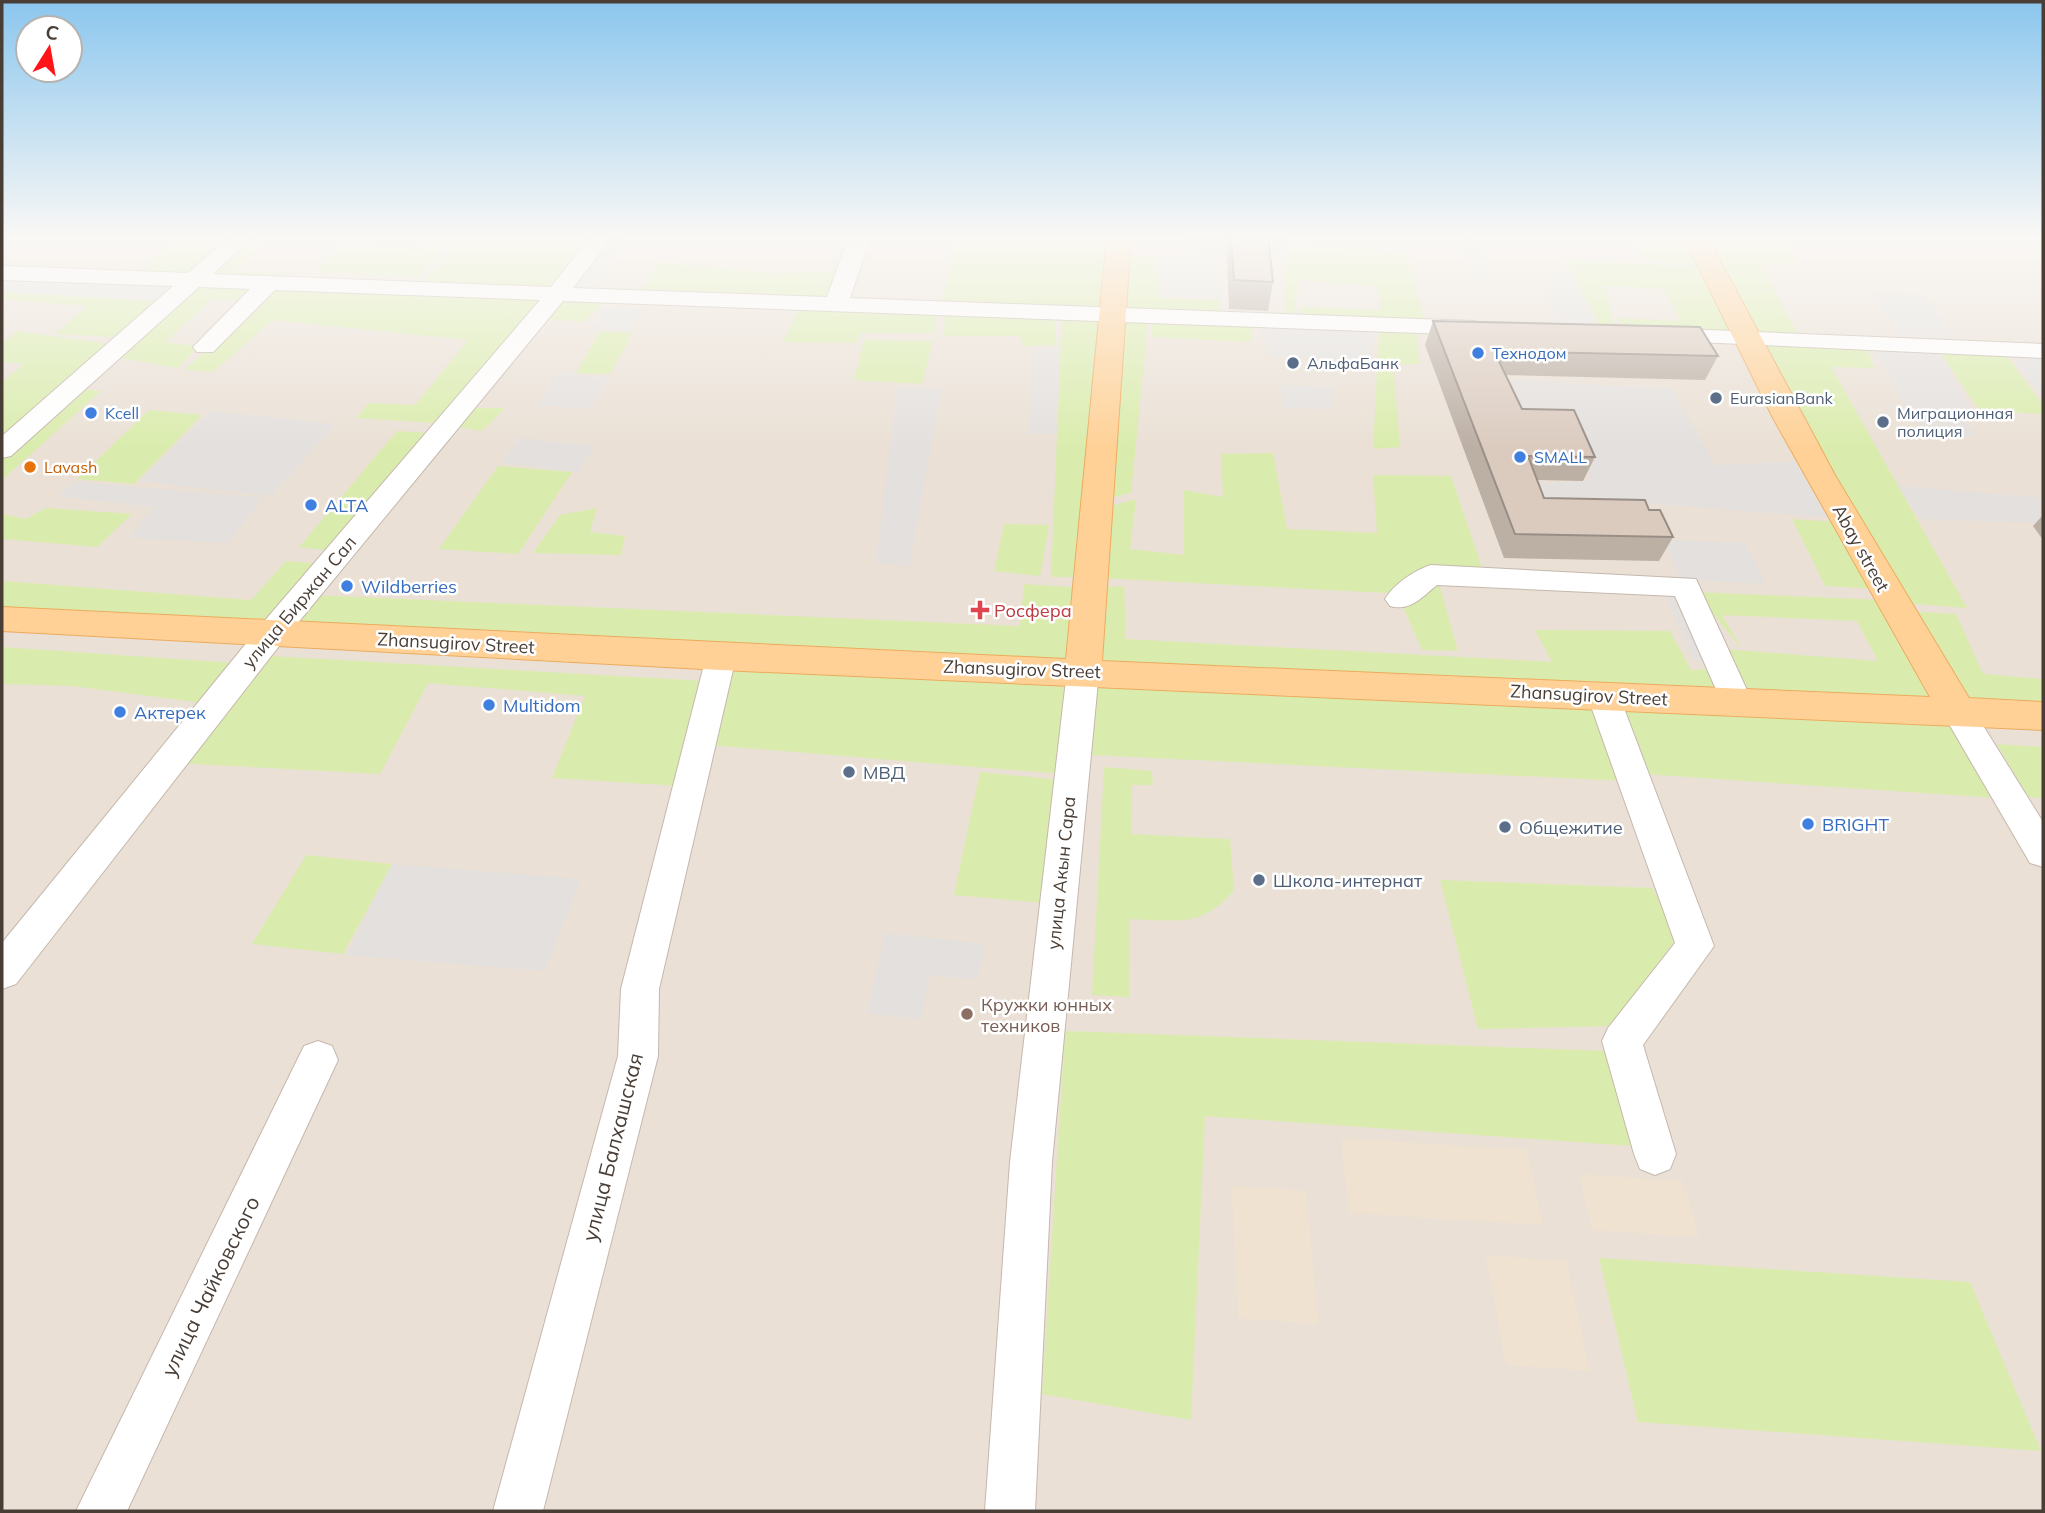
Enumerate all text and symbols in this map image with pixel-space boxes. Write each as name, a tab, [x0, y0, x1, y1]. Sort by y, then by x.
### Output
north arrow	[14, 14, 84, 84]
text: С	[44, 19, 61, 45]
place label: Технодом	[1492, 343, 1567, 363]
marker: Технодом	[1470, 345, 1486, 361]
place label: АльфаБанк	[1307, 353, 1399, 373]
marker: АльфаБанк	[1285, 355, 1301, 371]
place label: EurasianBank	[1730, 388, 1834, 408]
marker: EurasianBank	[1708, 390, 1724, 406]
place label: Kcell	[105, 403, 139, 423]
place label: Миграционная полиция	[1897, 403, 2013, 441]
marker: Kcell	[83, 405, 99, 421]
marker: Миграционная полиция	[1875, 414, 1891, 430]
place label: SMALL	[1534, 447, 1587, 467]
marker: SMALL	[1512, 449, 1528, 465]
place label: Lavash	[44, 457, 98, 477]
marker: Lavash	[22, 459, 38, 475]
place label: ALTA	[325, 494, 368, 517]
marker: ALTA	[303, 497, 319, 513]
street label: Abay street	[1828, 500, 1894, 596]
street label: улица Биржан Сал	[237, 531, 361, 673]
place label: Wildberries	[361, 575, 457, 598]
marker: Wildberries	[339, 578, 355, 594]
place label: Росфера	[994, 599, 1072, 622]
marker: Росфера	[972, 602, 988, 618]
street label: Zhansugirov Street	[377, 627, 535, 659]
street label: Zhansugirov Street	[943, 655, 1101, 683]
street label: Zhansugirov Street	[1510, 679, 1668, 711]
place label: Multidom	[503, 694, 581, 717]
marker: Multidom	[481, 697, 497, 713]
place label: Актерек	[134, 701, 206, 724]
marker: Актерек	[112, 704, 128, 720]
place label: МВД	[863, 761, 906, 784]
marker: МВД	[841, 764, 857, 780]
street label: улица Акын Сара	[1042, 795, 1080, 951]
place label: BRIGHT	[1822, 813, 1889, 836]
place label: Общежитие	[1519, 816, 1623, 839]
marker: BRIGHT	[1800, 816, 1816, 832]
marker: Общежитие	[1497, 819, 1513, 835]
place label: Школа-интернат	[1273, 869, 1423, 892]
marker: Школа-интернат	[1251, 872, 1267, 888]
place label: Кружки юнных техников	[981, 993, 1112, 1037]
marker: Кружки юнных техников	[959, 1006, 975, 1022]
street label: улица Балхашская	[576, 1050, 648, 1244]
street label: улица Чайковского	[155, 1192, 265, 1380]

